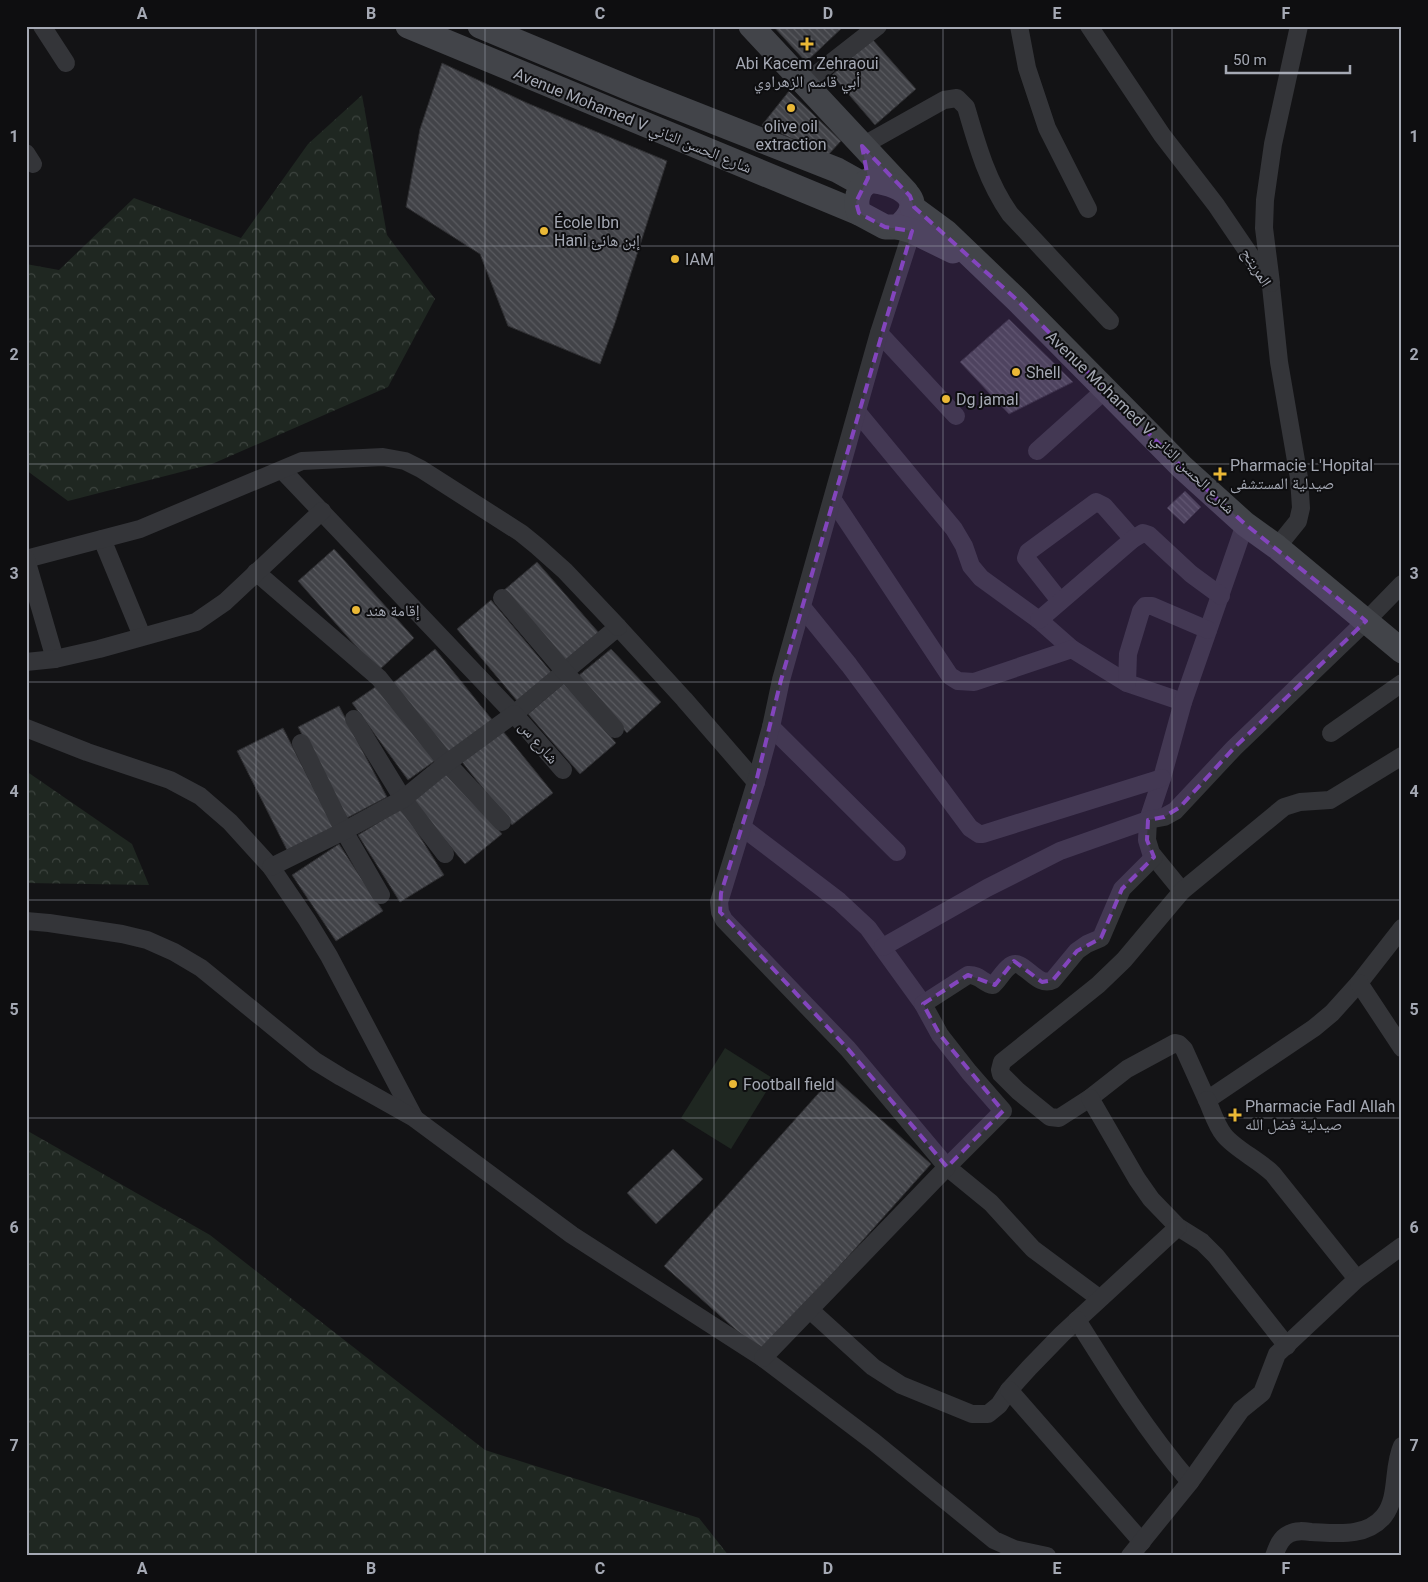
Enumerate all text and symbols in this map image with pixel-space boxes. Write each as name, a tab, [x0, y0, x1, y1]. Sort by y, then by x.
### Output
text: A	[137, 4, 148, 23]
text: B	[366, 4, 376, 23]
text: C	[595, 4, 605, 23]
text: D	[823, 4, 833, 23]
text: E	[1053, 4, 1062, 23]
text: F	[1282, 4, 1291, 23]
marker: Abi Kacem Zehraoui أبي قاسم الزهراوي	[800, 37, 814, 51]
scale bar	[1226, 42, 1349, 74]
text: 50 m	[1233, 51, 1267, 69]
place label: Abi Kacem Zehraoui أبي قاسم الزهراوي	[735, 54, 879, 94]
street label: Avenue Mohamed V شارع الحسن الثاني	[510, 64, 755, 180]
marker: olive oil extraction	[785, 102, 797, 114]
place label: olive oil extraction	[756, 117, 826, 154]
text: 1	[9, 127, 19, 146]
text: 1	[1409, 127, 1419, 146]
place label: École Ibn Hani إبن هانئ	[554, 213, 640, 251]
marker: École Ibn Hani إبن هانئ	[538, 225, 550, 237]
street label: المريتح	[1236, 244, 1276, 291]
place label: IAM	[685, 250, 714, 269]
marker: IAM	[669, 253, 681, 265]
street label: Avenue Mohamed V شارع الحسن الثاني	[1040, 327, 1239, 520]
text: 2	[9, 345, 19, 364]
text: 2	[1409, 345, 1419, 364]
place label: Shell	[1026, 363, 1061, 382]
marker: Shell	[1010, 366, 1022, 378]
place label: Dg jamal	[956, 390, 1019, 409]
marker: Dg jamal	[940, 393, 952, 405]
place label: Pharmacie L'Hopital صيدلية المستشفى	[1230, 456, 1373, 494]
marker: Pharmacie L'Hopital صيدلية المستشفى	[1214, 468, 1226, 480]
text: 3	[9, 564, 19, 583]
text: 3	[1409, 564, 1419, 583]
place label: إقامة هند	[366, 601, 420, 621]
marker: إقامة هند	[350, 604, 362, 616]
street label: شارع س	[514, 717, 562, 768]
text: 4	[9, 782, 19, 801]
text: 4	[1409, 782, 1419, 801]
text: 5	[9, 1000, 19, 1019]
text: 5	[1409, 1000, 1419, 1019]
place label: Football field	[743, 1075, 835, 1094]
marker: Football field	[727, 1078, 739, 1090]
place label: Pharmacie Fadl Allah صيدلية فضل الله	[1245, 1097, 1395, 1135]
marker: Pharmacie Fadl Allah صيدلية فضل الله	[1229, 1109, 1241, 1121]
text: 6	[9, 1218, 19, 1237]
text: 6	[1409, 1218, 1419, 1237]
text: 7	[9, 1436, 19, 1455]
text: 7	[1409, 1436, 1419, 1455]
text: A	[137, 1559, 148, 1578]
text: B	[366, 1559, 376, 1578]
text: C	[595, 1559, 605, 1578]
text: D	[823, 1559, 833, 1578]
text: E	[1053, 1559, 1062, 1578]
text: F	[1282, 1559, 1291, 1578]

